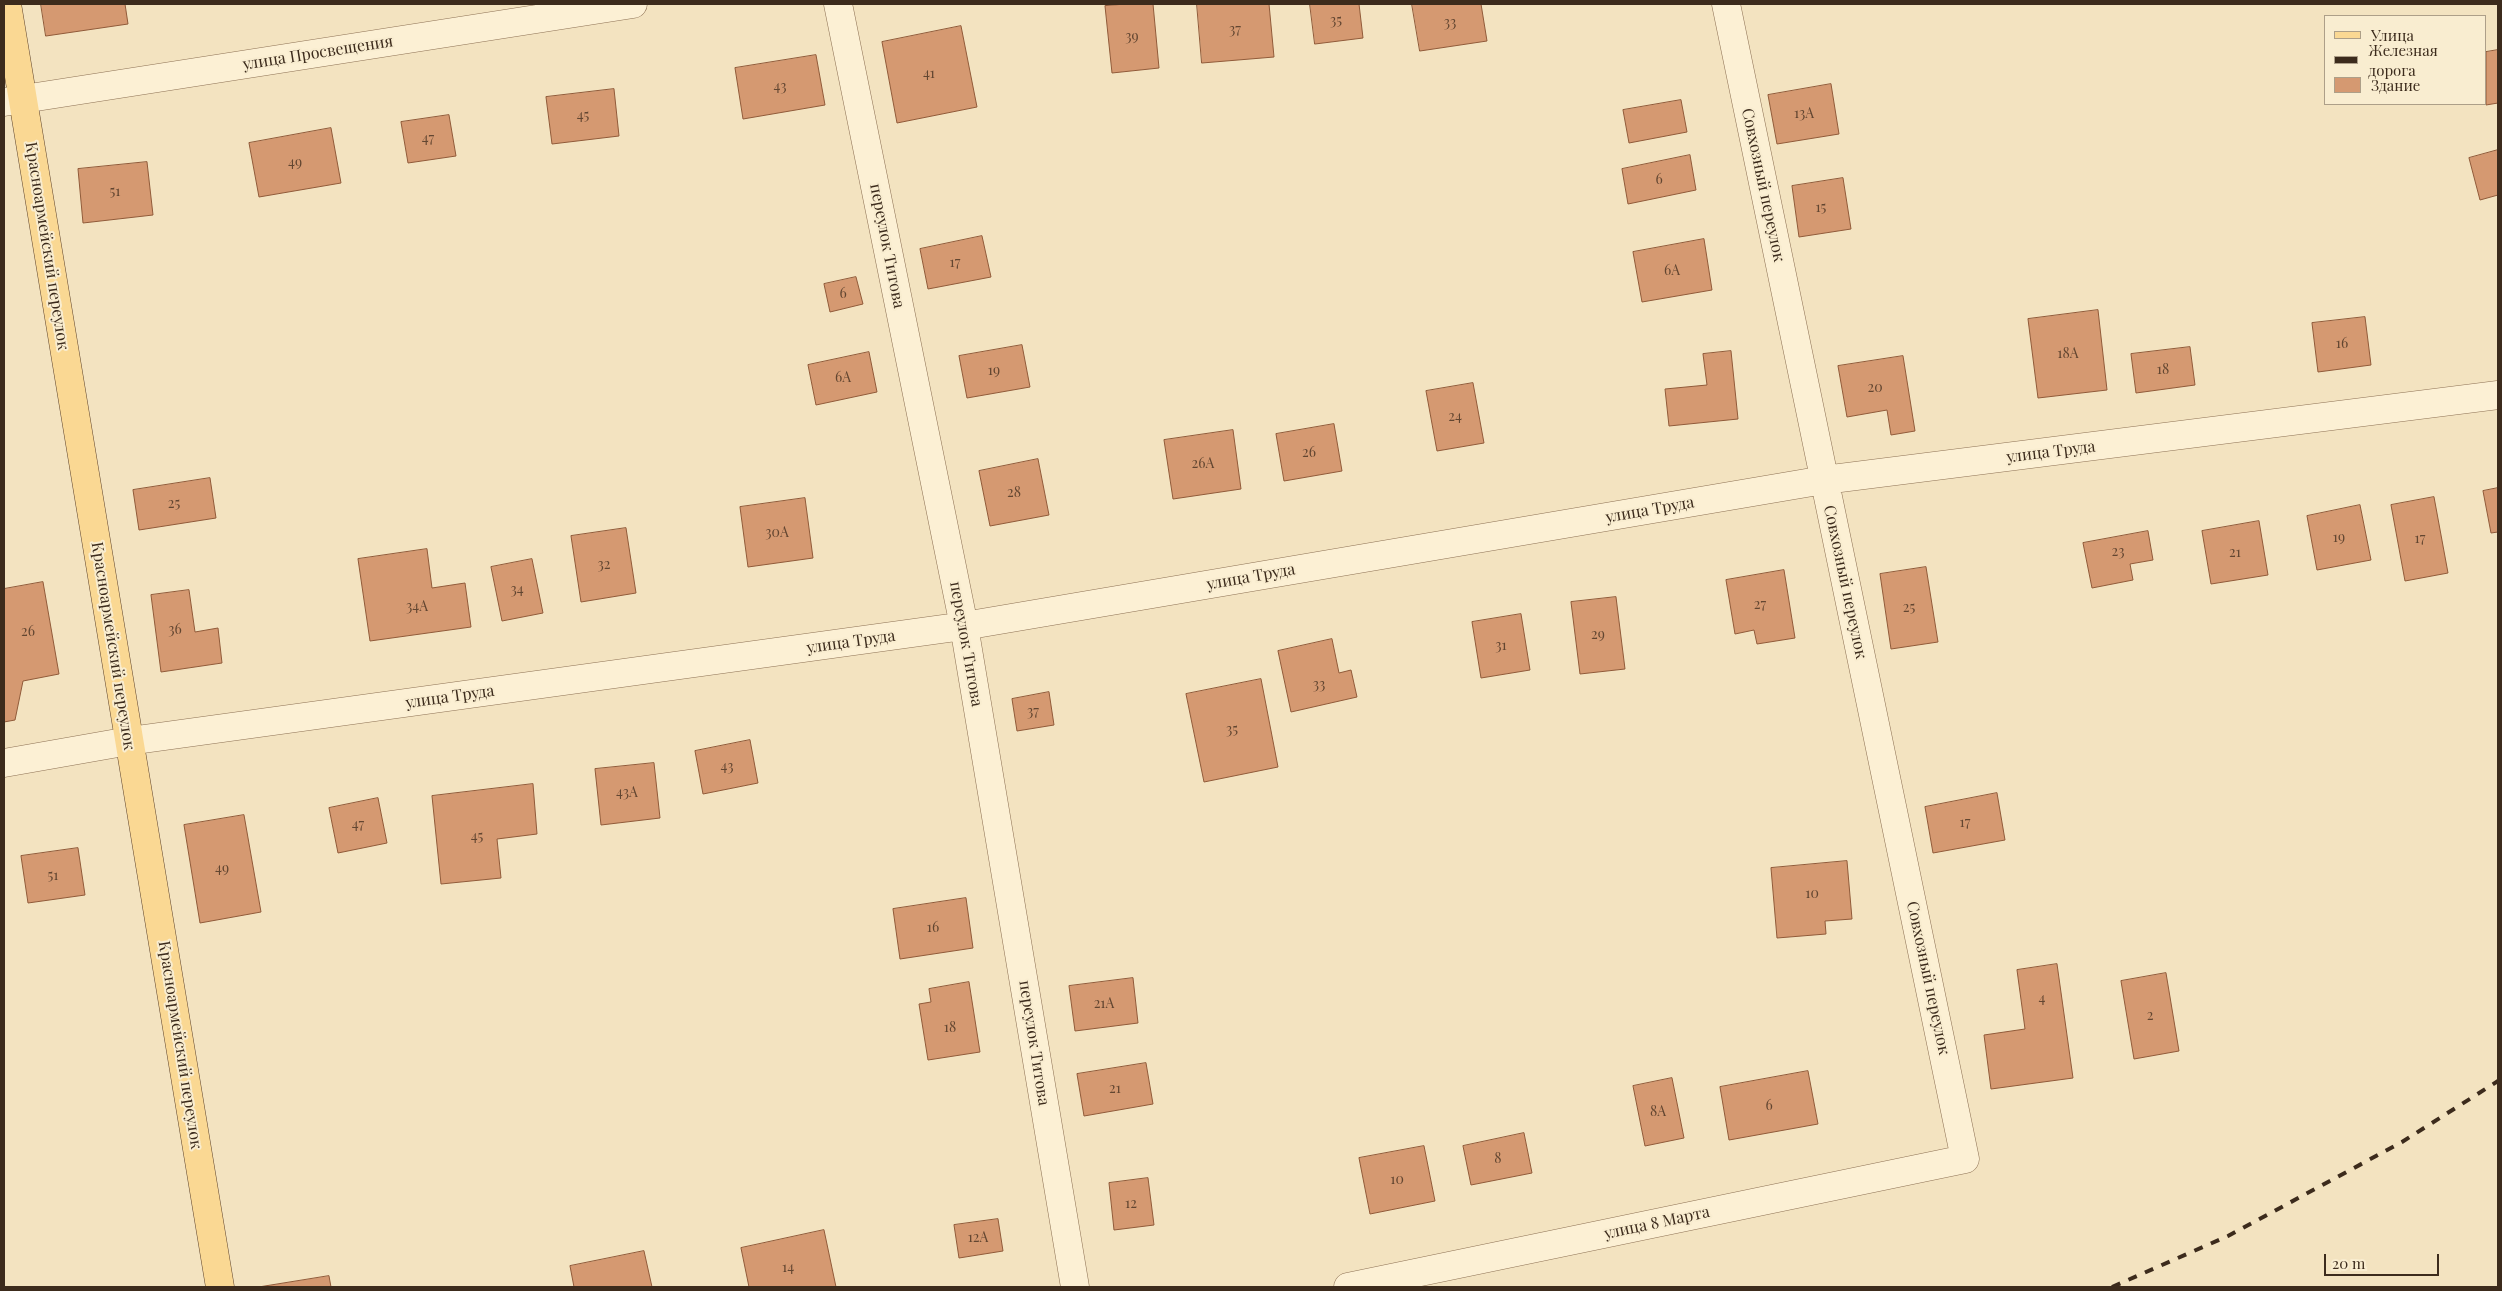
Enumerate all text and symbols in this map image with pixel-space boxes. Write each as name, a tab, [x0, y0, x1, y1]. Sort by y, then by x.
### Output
house number: 35	[1330, 13, 1342, 29]
house number: 33	[1444, 15, 1456, 31]
legend	[2324, 15, 2487, 105]
house number: 37	[1229, 22, 1241, 38]
text: Улица	[2371, 25, 2414, 45]
house number: 39	[1125, 29, 1139, 45]
street label: улица Просвещения	[242, 32, 394, 74]
text: Железная дорога	[2368, 40, 2438, 80]
house number: 41	[923, 66, 935, 82]
text: Здание	[2371, 75, 2420, 95]
house number: 43	[774, 79, 786, 95]
street label: Совхозный переулок	[1737, 106, 1789, 264]
house number: 13А	[1794, 106, 1814, 122]
house number: 45	[577, 108, 589, 124]
house number: 47	[422, 131, 434, 147]
street label: Красноармейский переулок	[21, 141, 73, 351]
house number: 49	[288, 155, 302, 171]
house number: 6	[1655, 172, 1663, 188]
street label: переулок Титова	[865, 182, 909, 310]
house number: 51	[110, 184, 120, 200]
house number: 15	[1816, 200, 1826, 216]
house number: 17	[950, 255, 960, 271]
house number: 6А	[1664, 263, 1680, 279]
house number: 6	[839, 286, 847, 302]
house number: 16	[2336, 336, 2348, 352]
house number: 18А	[2057, 346, 2079, 362]
house number: 18	[2157, 362, 2169, 378]
house number: 19	[988, 363, 1000, 379]
house number: 6А	[835, 370, 851, 386]
house number: 20	[1867, 380, 1883, 396]
house number: 24	[1448, 409, 1462, 425]
street label: улица Труда	[2005, 437, 2097, 467]
house number: 26	[1302, 445, 1316, 461]
house number: 26А	[1192, 456, 1214, 472]
house number: 28	[1007, 485, 1021, 501]
street label: улица Труда	[1604, 493, 1696, 527]
house number: 25	[168, 496, 180, 512]
street label: Совхозный переулок	[1819, 503, 1871, 661]
house number: 30А	[765, 525, 789, 541]
house number: 19	[2333, 530, 2345, 546]
house number: 17	[2415, 531, 2425, 547]
street label: Красноармейский переулок	[87, 541, 139, 751]
house number: 23	[2111, 544, 2125, 560]
house number: 21	[2229, 545, 2241, 561]
house number: 32	[597, 557, 611, 573]
street label: улица Труда	[1205, 560, 1297, 594]
street label: переулок Титова	[946, 580, 986, 708]
house number: 34	[510, 582, 524, 598]
house number: 27	[1754, 597, 1766, 613]
house number: 34А	[406, 599, 428, 615]
house number: 25	[1903, 600, 1915, 616]
house number: 36	[168, 622, 182, 638]
house number: 26	[21, 624, 35, 640]
street label: улица Труда	[805, 626, 897, 658]
house number: 29	[1591, 627, 1605, 643]
house number: 31	[1495, 638, 1507, 654]
house number: 33	[1313, 677, 1325, 693]
street label: улица Труда	[404, 681, 496, 713]
house number: 37	[1027, 704, 1039, 720]
house number: 35	[1226, 722, 1238, 738]
house number: 43	[721, 759, 733, 775]
house number: 43А	[616, 785, 638, 801]
house number: 17	[1960, 815, 1970, 831]
house number: 47	[352, 817, 364, 833]
house number: 45	[471, 829, 483, 845]
house number: 49	[215, 861, 229, 877]
house number: 51	[48, 868, 58, 884]
house number: 10	[1805, 886, 1819, 902]
street label: Совхозный переулок	[1902, 899, 1954, 1057]
house number: 16	[927, 920, 939, 936]
street label: Красноармейский переулок	[154, 940, 206, 1150]
street label: переулок Титова	[1015, 979, 1053, 1107]
house number: 4	[2039, 991, 2045, 1007]
house number: 21А	[1094, 996, 1114, 1012]
house number: 2	[2147, 1008, 2153, 1024]
house number: 18	[944, 1020, 956, 1036]
house number: 21	[1109, 1081, 1121, 1097]
house number: 6	[1765, 1098, 1773, 1114]
house number: 8А	[1650, 1104, 1666, 1120]
house number: 8	[1494, 1151, 1502, 1167]
house number: 10	[1390, 1172, 1404, 1188]
house number: 12	[1125, 1196, 1137, 1212]
street label: улица 8 Марта	[1602, 1202, 1712, 1244]
house number: 12А	[968, 1230, 988, 1246]
scale bar	[2327, 1244, 2442, 1276]
text: 20 m	[2332, 1253, 2365, 1273]
house number: 14	[782, 1260, 794, 1276]

